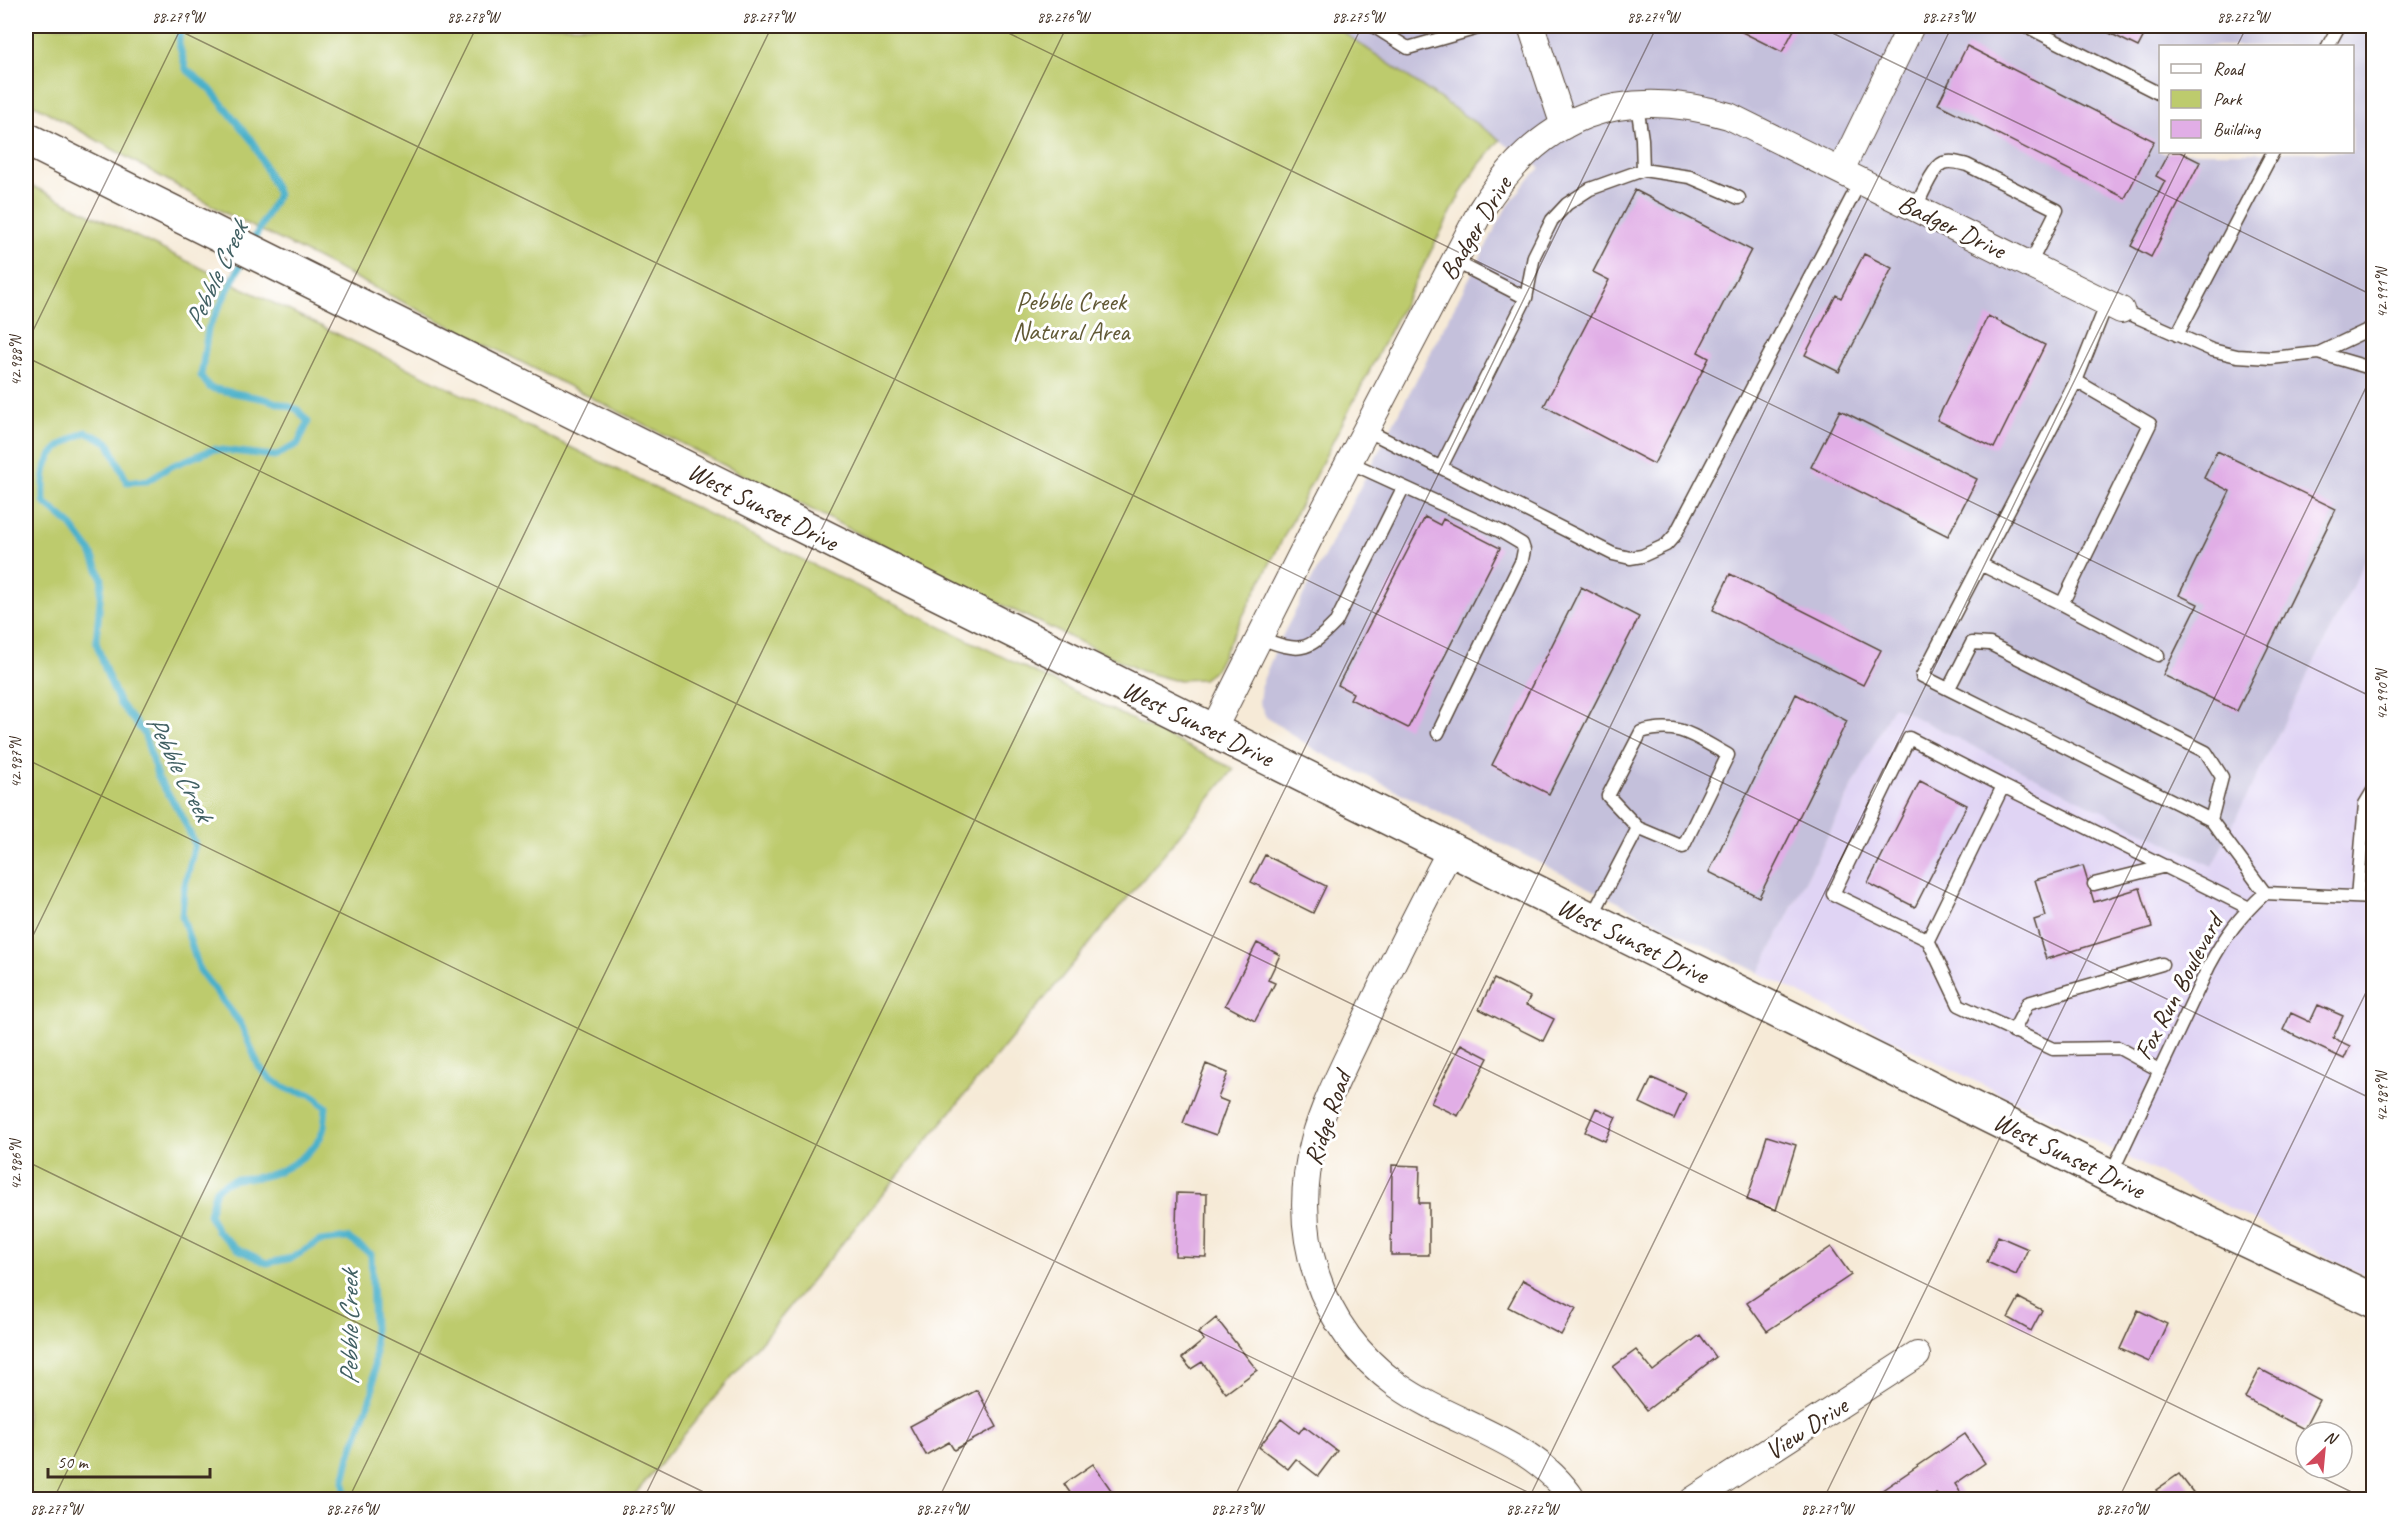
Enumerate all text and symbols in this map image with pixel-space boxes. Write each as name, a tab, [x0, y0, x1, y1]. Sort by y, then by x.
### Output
text: 88.279°W	[152, 8, 207, 27]
text: 88.278°W	[447, 8, 502, 27]
text: 88.277°W	[742, 8, 797, 27]
text: 88.276°W	[1037, 8, 1092, 27]
text: 88.275°W	[1332, 8, 1387, 27]
text: 88.274°W	[1627, 8, 1682, 27]
text: 88.273°W	[1922, 8, 1977, 27]
text: 88.272°W	[2217, 8, 2272, 27]
legend	[2159, 45, 2354, 153]
text: Road	[2213, 58, 2246, 80]
text: Park	[2213, 88, 2243, 110]
text: Building	[2213, 118, 2262, 140]
street label: Badger Drive	[1432, 168, 1520, 286]
street label: Badger Drive	[1893, 186, 2013, 268]
water label: Pebble Creek	[177, 212, 257, 334]
text: 42.991°N	[2373, 265, 2392, 318]
park label: Pebble Creek Natural Area	[1013, 285, 1131, 348]
text: 42.988°N	[7, 333, 26, 386]
street label: West Sunset Drive	[682, 455, 845, 559]
text: 42.990°N	[2373, 667, 2392, 720]
street label: West Sunset Drive	[1117, 673, 1280, 775]
water label: Pebble Creek	[139, 709, 223, 830]
text: 42.987°N	[7, 735, 26, 788]
street label: West Sunset Drive	[1552, 890, 1715, 992]
street label: Fox Run Boulevard	[2126, 906, 2232, 1066]
street label: Ridge Road	[1296, 1063, 1360, 1169]
text: 42.989°N	[2373, 1069, 2392, 1122]
street label: West Sunset Drive	[1988, 1105, 2151, 1207]
text: 42.986°N	[7, 1137, 26, 1190]
water label: Pebble Creek	[332, 1267, 366, 1385]
street label: View Drive	[1759, 1388, 1856, 1467]
north arrow	[2294, 1420, 2354, 1480]
text: N	[2321, 1426, 2342, 1450]
scale bar	[48, 1441, 210, 1479]
text: 50 m	[57, 1451, 90, 1473]
text: 88.277°W	[30, 1500, 85, 1519]
text: 88.276°W	[326, 1500, 381, 1519]
text: 88.275°W	[621, 1500, 676, 1519]
text: 88.274°W	[916, 1500, 971, 1519]
text: 88.273°W	[1211, 1500, 1266, 1519]
text: 88.272°W	[1506, 1500, 1561, 1519]
text: 88.271°W	[1801, 1500, 1856, 1519]
text: 88.270°W	[2096, 1500, 2151, 1519]

